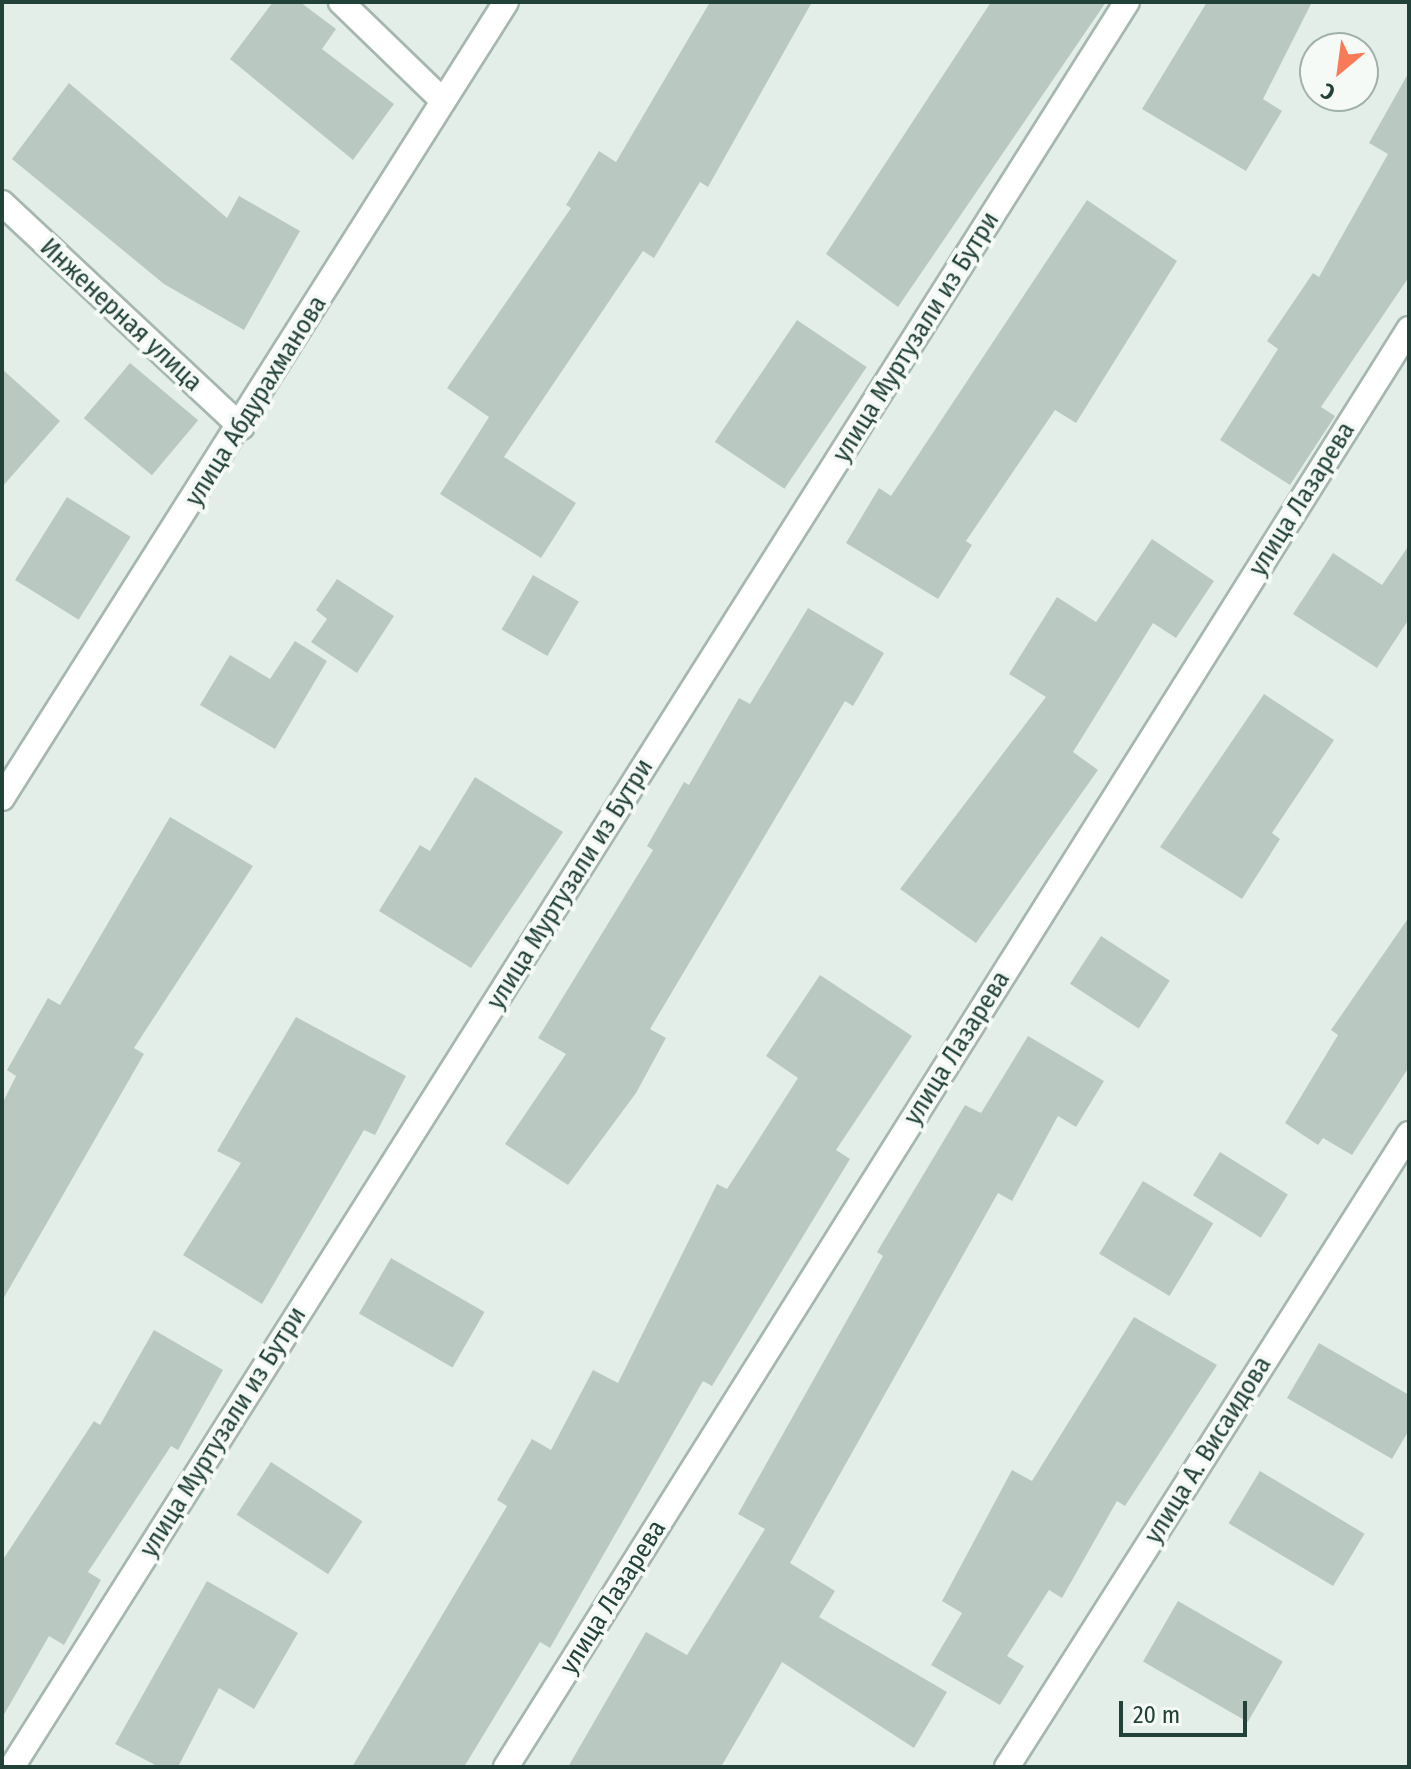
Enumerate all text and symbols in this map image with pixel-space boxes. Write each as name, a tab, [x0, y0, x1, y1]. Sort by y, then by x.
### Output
north arrow	[1299, 32, 1379, 112]
text: С	[1317, 77, 1340, 106]
street label: улица Муртузали из Бутри	[826, 206, 1006, 468]
street label: Инженерная улица	[34, 232, 208, 398]
street label: улица Абдурахманова	[179, 290, 333, 512]
street label: улица Лазарева	[1242, 416, 1362, 582]
street label: улица Муртузали из Бутри	[480, 753, 660, 1015]
street label: улица Лазарева	[897, 965, 1017, 1131]
street label: улица Муртузали из Бутри	[133, 1301, 313, 1563]
street label: улица А. Висаидова	[1138, 1351, 1278, 1549]
street label: улица Лазарева	[553, 1514, 673, 1680]
scale bar	[1123, 1685, 1251, 1735]
text: 20 m	[1133, 1701, 1180, 1729]

